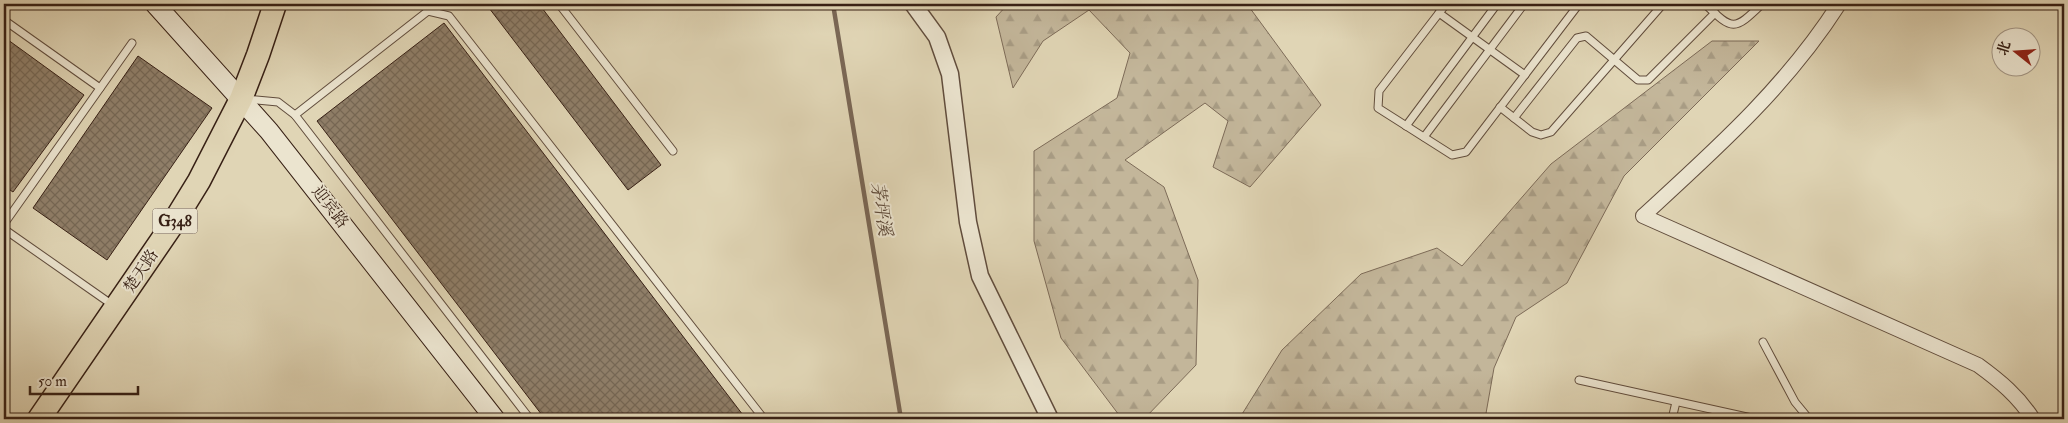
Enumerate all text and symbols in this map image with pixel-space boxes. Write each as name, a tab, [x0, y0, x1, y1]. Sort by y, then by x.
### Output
north arrow	[1990, 28, 2040, 78]
text: 北	[1994, 39, 2014, 58]
water label: 茅坪溪	[865, 181, 897, 239]
street label: 迎宾路	[307, 182, 353, 232]
road number: G348	[152, 208, 198, 234]
street label: 楚天路	[119, 246, 163, 296]
scale bar	[30, 363, 138, 395]
text: 50 m	[38, 372, 67, 391]

